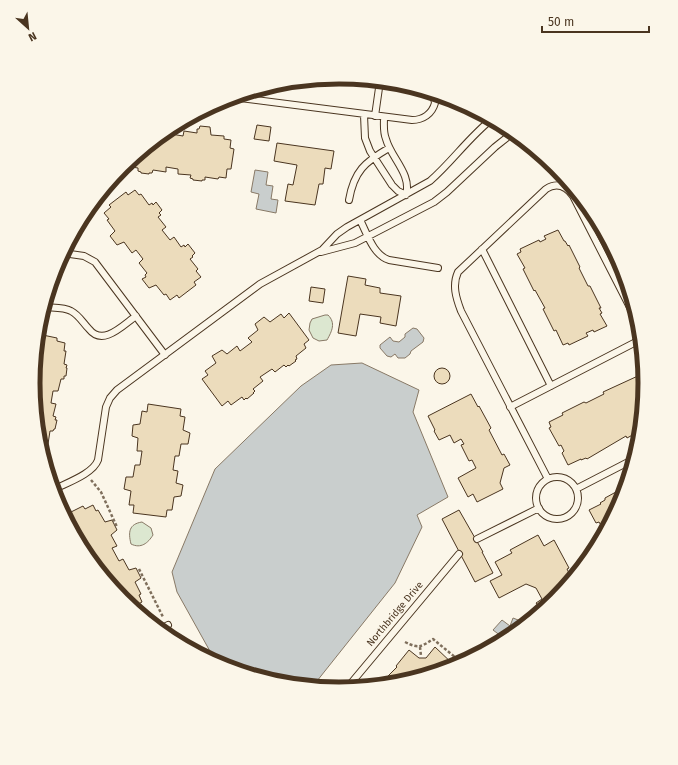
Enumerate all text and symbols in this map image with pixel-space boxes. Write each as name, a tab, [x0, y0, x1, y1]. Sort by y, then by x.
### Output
north arrow	[8, 8, 48, 48]
scale bar	[542, 8, 649, 34]
text: 50 m	[548, 15, 574, 29]
text: N	[26, 29, 39, 44]
street label: Northbridge Drive	[364, 579, 426, 649]

